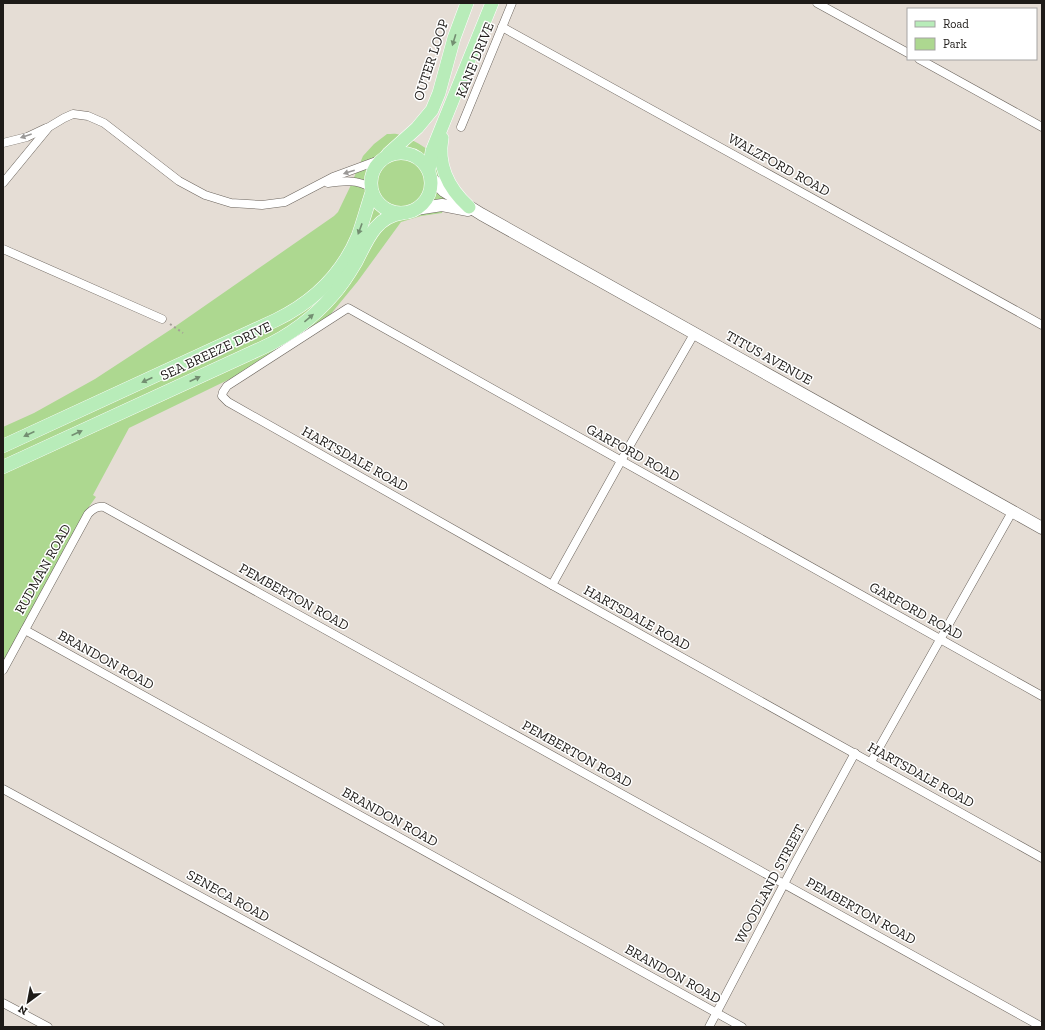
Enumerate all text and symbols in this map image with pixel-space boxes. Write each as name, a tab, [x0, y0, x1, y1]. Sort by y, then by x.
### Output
legend	[907, 8, 1037, 60]
street label: OUTER LOOP	[410, 17, 452, 103]
text: Road	[943, 17, 969, 31]
street label: KANE DRIVE	[452, 20, 498, 100]
one-way arrow	[451, 34, 457, 46]
text: Park	[943, 37, 968, 51]
street label: WALZFORD ROAD	[725, 130, 833, 200]
one-way arrow	[20, 134, 32, 140]
one-way arrow	[343, 169, 355, 175]
one-way arrow	[357, 224, 363, 236]
one-way arrow	[304, 314, 314, 323]
street label: SEA BREEZE DRIVE	[158, 318, 274, 384]
street label: TITUS AVENUE	[723, 327, 815, 389]
one-way arrow	[189, 376, 201, 382]
one-way arrow	[141, 377, 152, 383]
street label: GARFORD ROAD	[583, 420, 683, 486]
street label: HARTSDALE ROAD	[299, 423, 411, 495]
one-way arrow	[71, 430, 82, 436]
one-way arrow	[22, 432, 34, 438]
street label: RUDMAN ROAD	[11, 521, 75, 617]
street label: PEMBERTON ROAD	[236, 560, 352, 634]
street label: GARFORD ROAD	[866, 578, 966, 644]
street label: HARTSDALE ROAD	[581, 582, 693, 654]
street label: BRANDON ROAD	[55, 627, 157, 693]
street label: PEMBERTON ROAD	[519, 717, 635, 791]
street label: HARTSDALE ROAD	[865, 739, 977, 811]
street label: BRANDON ROAD	[339, 784, 441, 850]
street label: WOODLAND STREET	[731, 821, 809, 947]
street label: SENECA ROAD	[183, 866, 273, 926]
street label: PEMBERTON ROAD	[803, 874, 919, 948]
street label: BRANDON ROAD	[622, 941, 724, 1007]
north arrow	[8, 982, 48, 1022]
text: N	[15, 1002, 30, 1018]

